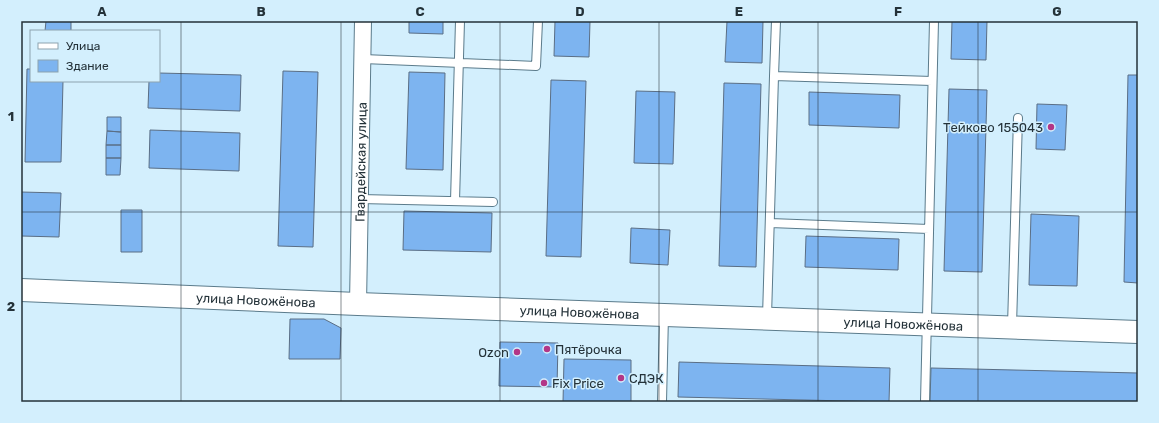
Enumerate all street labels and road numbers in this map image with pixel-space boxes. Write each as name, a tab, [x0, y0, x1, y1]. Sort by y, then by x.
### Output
street label: Гвардейская улица	[352, 102, 369, 222]
street label: улица Новожёнова	[196, 290, 316, 310]
street label: улица Новожёнова	[519, 302, 640, 322]
street label: улица Новожёнова	[843, 314, 963, 333]

